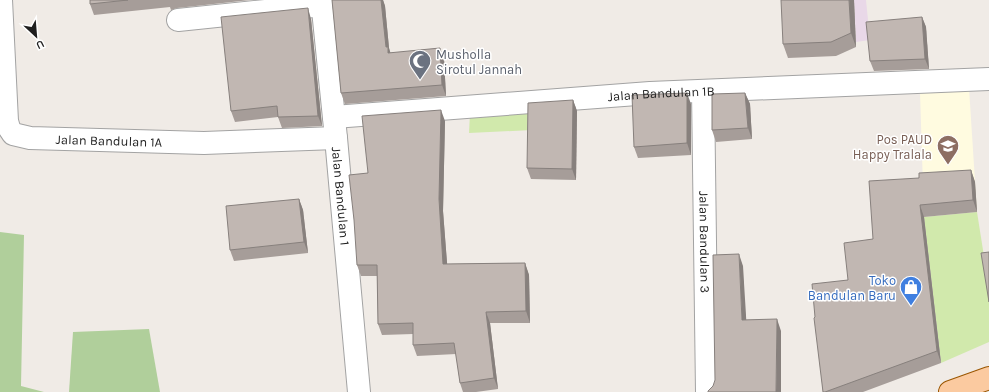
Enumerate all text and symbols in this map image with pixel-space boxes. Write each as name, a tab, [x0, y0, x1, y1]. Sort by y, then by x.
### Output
north arrow	[16, 16, 56, 56]
text: U	[34, 37, 46, 52]
place label: Musholla Sirotul Jannah	[436, 47, 522, 77]
mosque icon: Musholla Sirotul Jannah	[407, 48, 433, 81]
street label: Jalan Bandulan 1B	[607, 83, 715, 104]
street label: Jalan Bandulan 1A	[55, 132, 163, 150]
place label: Pos PAUD Happy Tralala	[853, 132, 932, 162]
school or university icon: Pos PAUD Happy Tralala	[935, 133, 961, 166]
street label: Jalan Bandulan 1	[329, 146, 353, 246]
street label: Jalan Bandulan 3	[696, 191, 713, 293]
place label: Toko Bandulan Baru	[808, 273, 896, 303]
shop icon: Toko Bandulan Baru	[898, 274, 924, 307]

